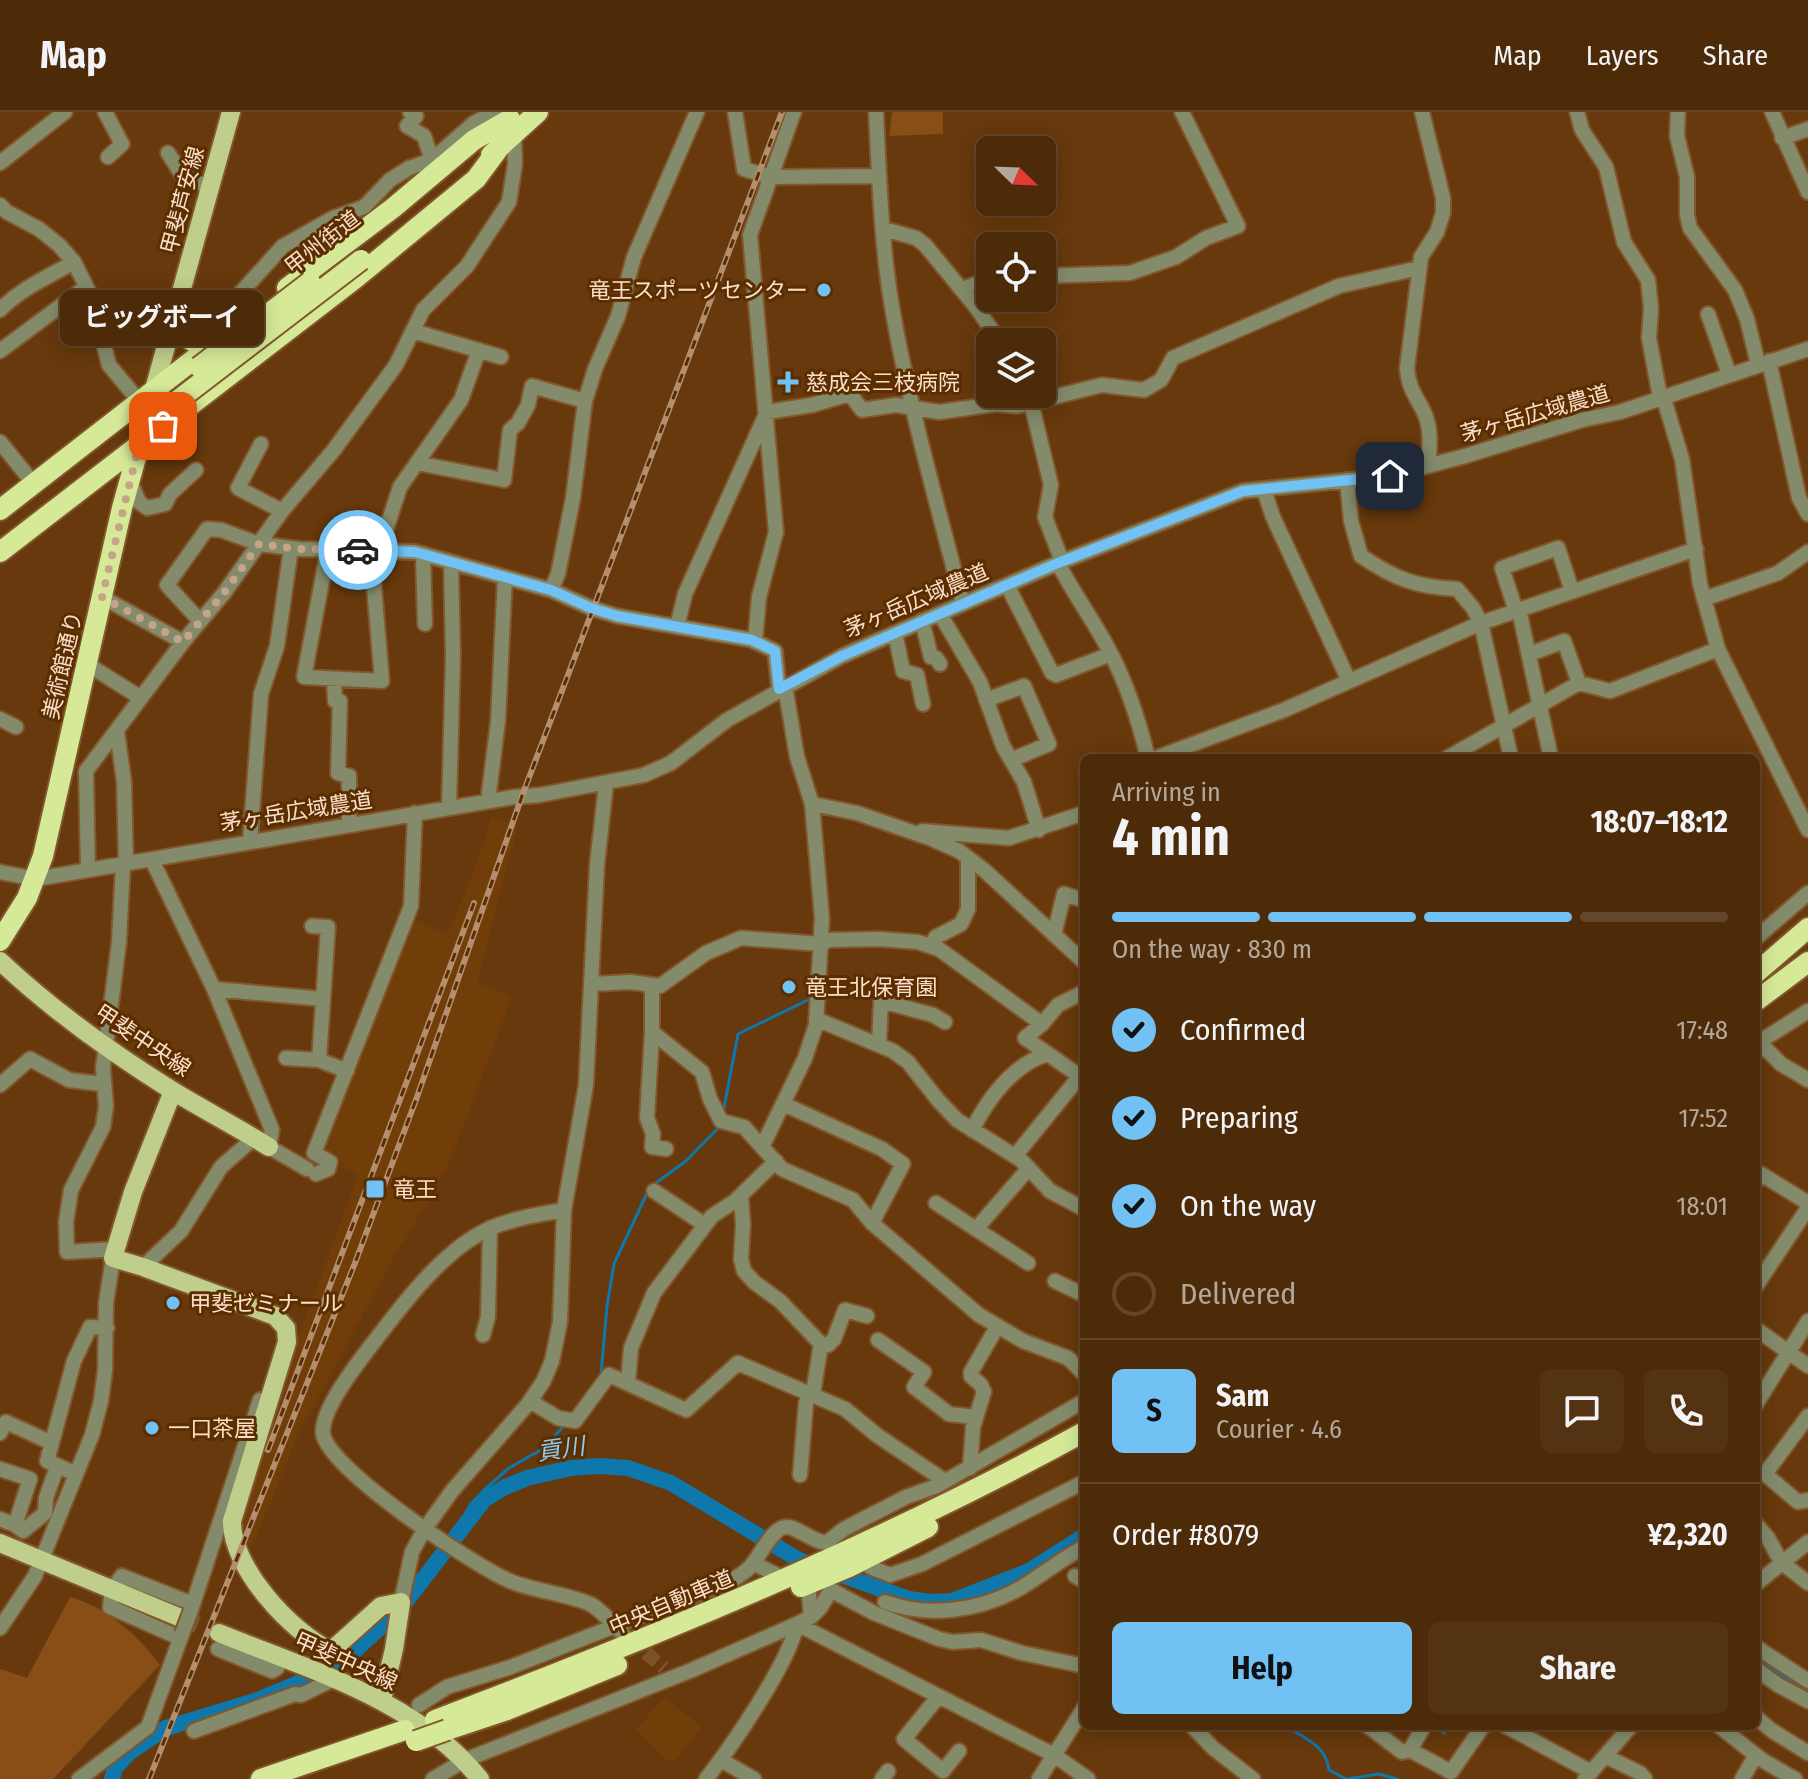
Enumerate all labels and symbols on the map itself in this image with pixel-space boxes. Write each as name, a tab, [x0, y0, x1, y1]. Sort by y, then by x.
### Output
north arrow	[976, 136, 1056, 216]
street label: 甲斐芦安線	[155, 144, 210, 257]
street label: 甲州街道	[279, 205, 365, 280]
place label: 竜王スポーツセンター	[588, 277, 808, 304]
marker: 竜王スポーツセンター	[815, 281, 833, 299]
callout: ビッグボーイ	[61, 290, 265, 346]
place label: 慈成会三枝病院	[806, 369, 960, 396]
marker: 慈成会三枝病院	[777, 371, 799, 393]
street label: 茅ヶ岳広域農道	[1457, 379, 1613, 448]
pin	[129, 392, 197, 460]
pin	[1356, 442, 1424, 510]
courier	[318, 510, 398, 590]
street label: 茅ヶ岳広域農道	[840, 558, 992, 643]
street label: 美術館通り	[37, 608, 88, 722]
street label: 茅ヶ岳広域農道	[218, 786, 374, 837]
place label: 竜王北保育園	[805, 974, 937, 1001]
marker: 竜王北保育園	[780, 978, 798, 996]
street label: 甲斐中央線	[90, 998, 196, 1082]
place label: 竜王	[393, 1176, 437, 1203]
marker: 竜王	[364, 1178, 386, 1200]
place label: 甲斐ゼミナール	[189, 1290, 343, 1317]
marker: 甲斐ゼミナール	[164, 1294, 182, 1312]
place label: 一口茶屋	[168, 1415, 256, 1442]
marker: 一口茶屋	[143, 1419, 161, 1437]
water label: 貢川	[535, 1431, 590, 1466]
street label: 中央自動車道	[605, 1564, 737, 1641]
street label: 甲斐中央線	[290, 1627, 402, 1696]

